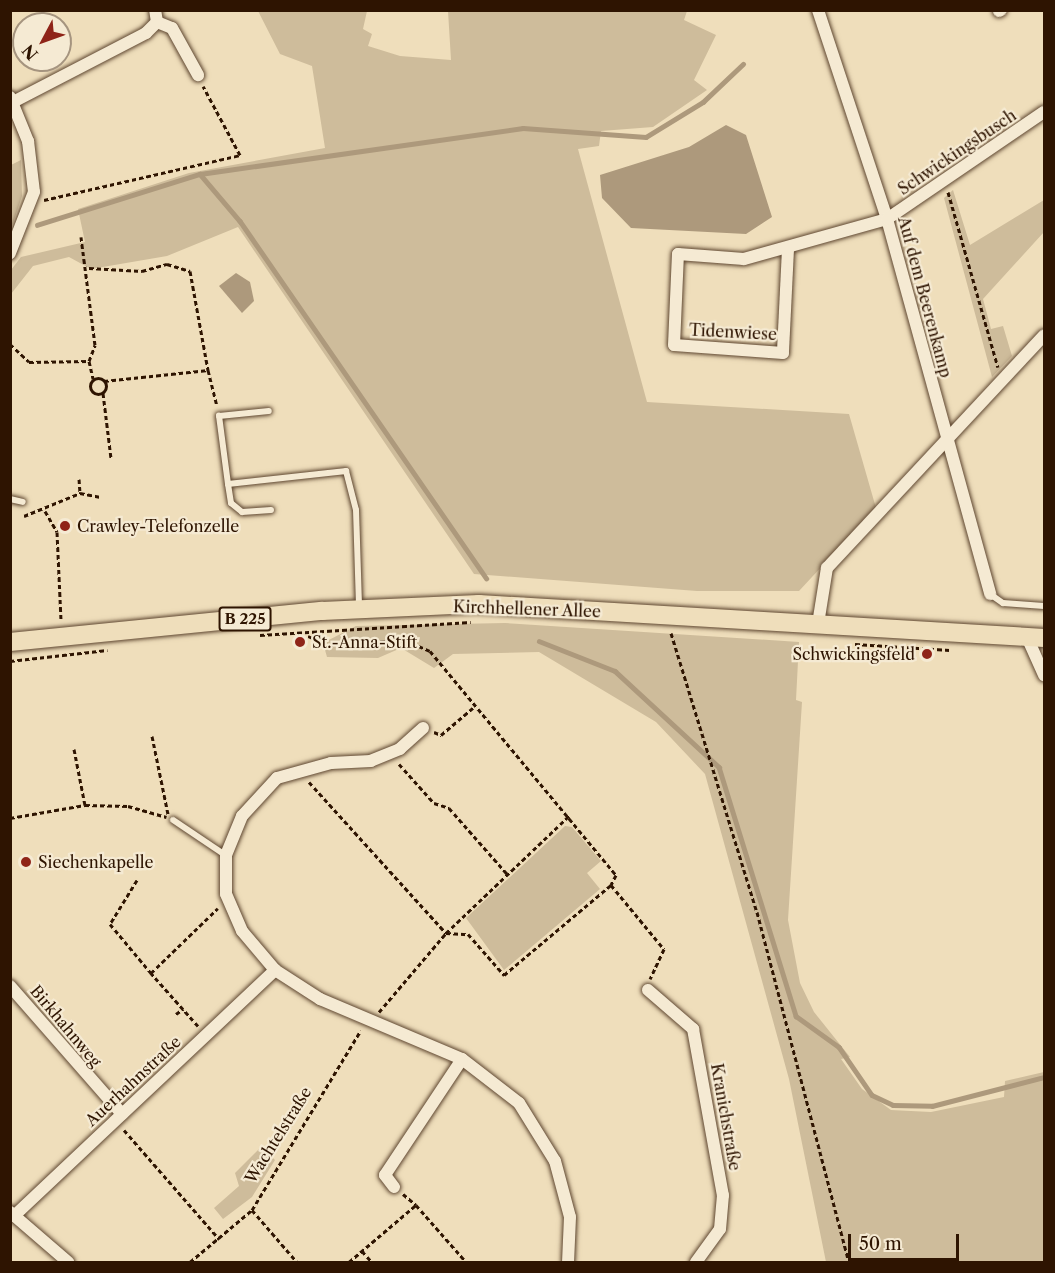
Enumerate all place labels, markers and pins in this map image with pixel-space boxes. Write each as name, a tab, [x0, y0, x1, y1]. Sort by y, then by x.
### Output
place label: Crawley-Telefonzelle	[77, 516, 239, 536]
marker: Crawley-Telefonzelle	[58, 519, 72, 533]
place label: St.-Anna-Stift	[312, 632, 417, 652]
marker: St.-Anna-Stift	[293, 635, 307, 649]
place label: Schwickingsfeld	[792, 644, 915, 664]
marker: Schwickingsfeld	[920, 647, 934, 661]
place label: Siechenkapelle	[38, 852, 153, 872]
marker: Siechenkapelle	[19, 855, 33, 869]

